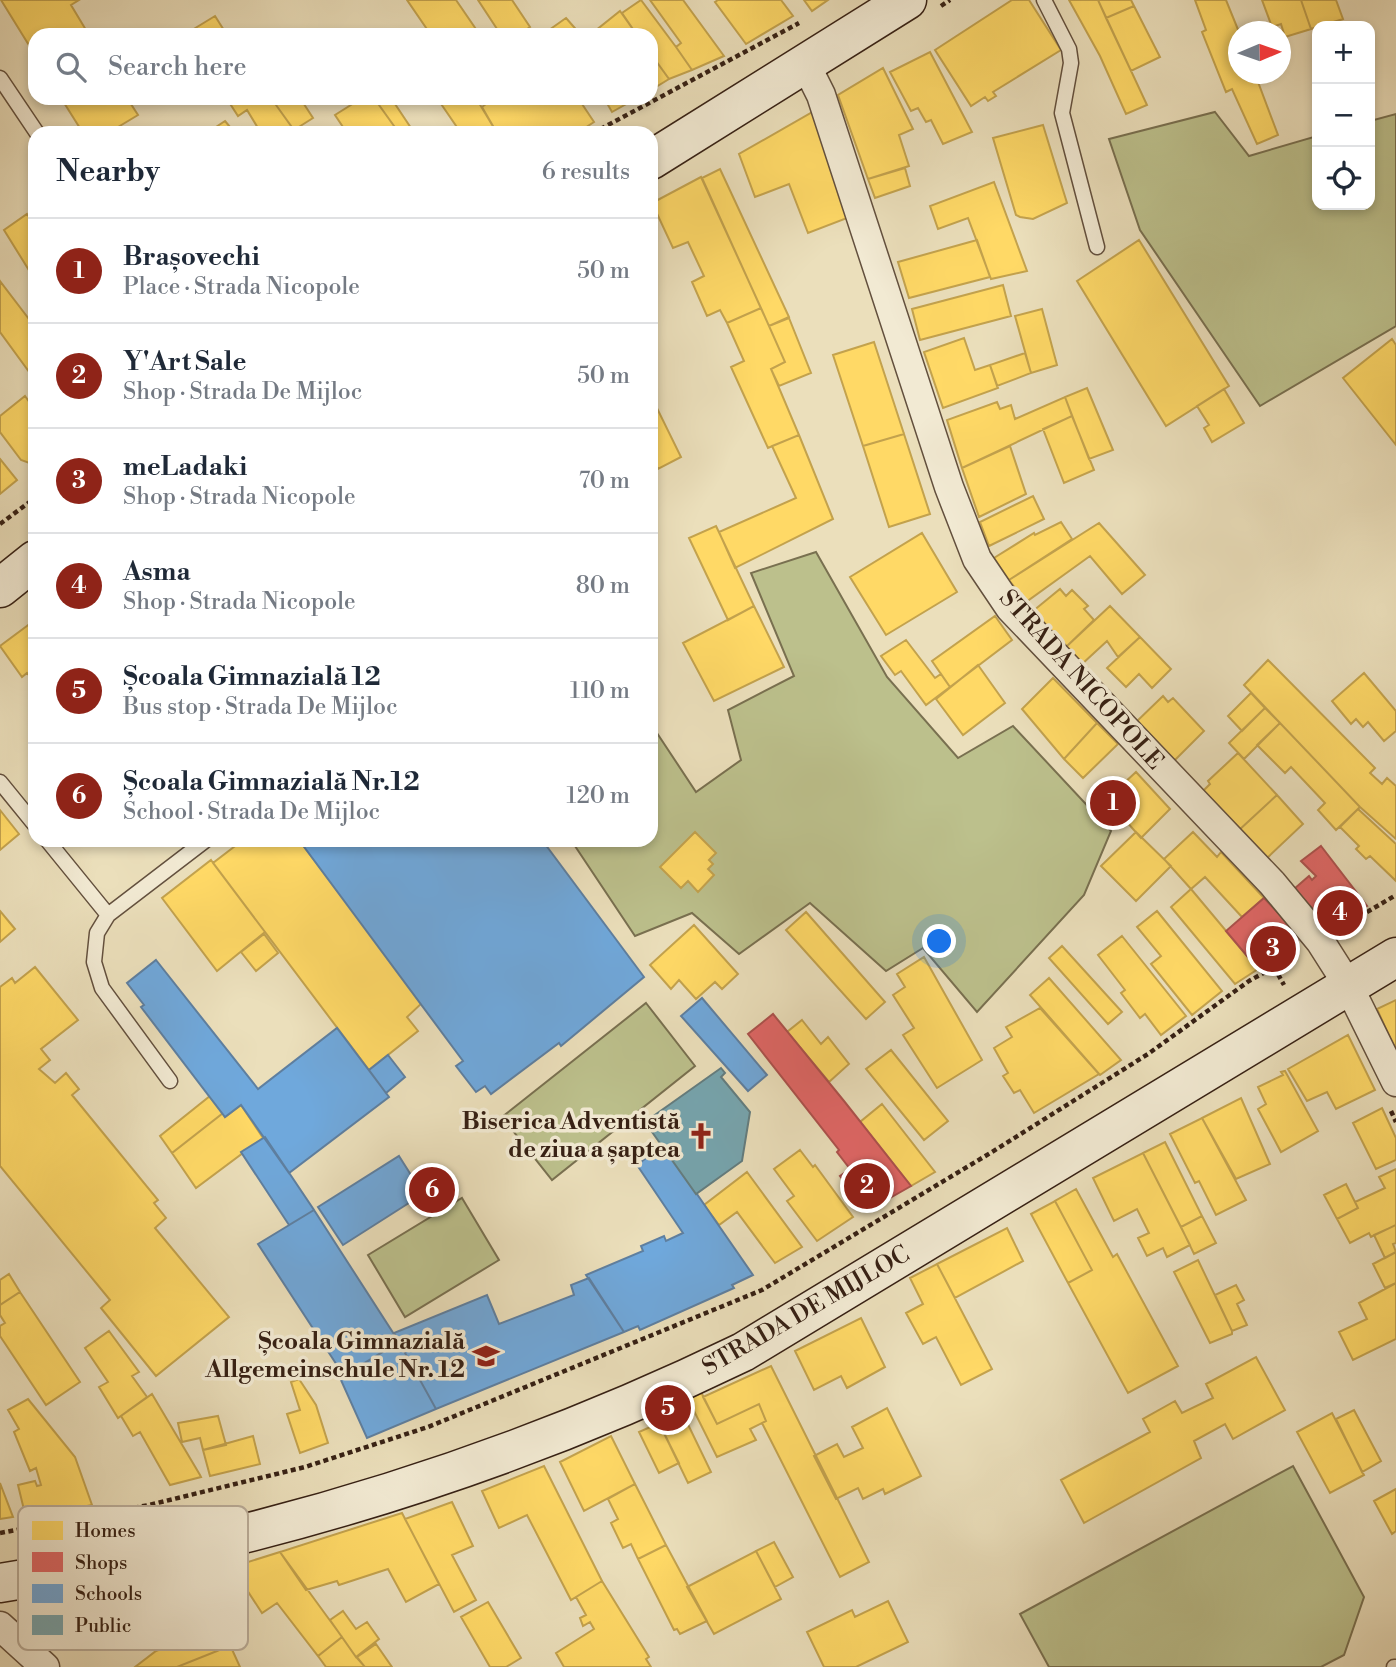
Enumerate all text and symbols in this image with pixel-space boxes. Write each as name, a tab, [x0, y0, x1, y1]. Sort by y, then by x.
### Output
north arrow	[1228, 21, 1291, 84]
map controls	[1312, 21, 1375, 210]
button: +	[1312, 21, 1375, 84]
search box	[28, 28, 658, 105]
icon: search	[52, 48, 90, 86]
text: Search here	[108, 51, 247, 83]
button: −	[1312, 84, 1375, 147]
button: locate	[1312, 147, 1375, 210]
text: Nearby	[56, 153, 160, 191]
text: 6 results	[542, 158, 630, 186]
text: Brașovechi	[123, 241, 260, 273]
text: 1	[73, 257, 85, 285]
text: 50 m	[577, 257, 630, 285]
text: Place · Strada Nicopole	[123, 273, 360, 301]
text: Y'Art Sale	[123, 346, 246, 378]
text: 2	[72, 362, 86, 390]
text: 50 m	[577, 362, 630, 390]
text: Shop · Strada De Mijloc	[123, 378, 362, 406]
text: meLadaki	[123, 451, 247, 483]
text: 3	[72, 467, 86, 495]
text: 70 m	[579, 467, 630, 495]
text: Shop · Strada Nicopole	[123, 483, 356, 511]
text: Asma	[123, 556, 190, 588]
text: 4	[71, 572, 87, 600]
text: 80 m	[576, 572, 630, 600]
street label: STRADA NICOPOLE	[992, 584, 1170, 776]
text: Shop · Strada Nicopole	[123, 588, 356, 616]
text: Școala Gimnazială 12	[123, 661, 381, 693]
text: 5	[72, 677, 86, 705]
text: 110 m	[570, 677, 630, 705]
text: Bus stop · Strada De Mijloc	[123, 693, 398, 721]
text: Școala Gimnazială Nr.12	[123, 766, 420, 798]
pin: 1	[1090, 777, 1136, 829]
text: 6	[72, 782, 86, 810]
text: 120 m	[566, 782, 630, 810]
text: School · Strada De Mijloc	[123, 798, 380, 826]
pin: 4	[1317, 887, 1363, 939]
pin: 3	[1250, 923, 1296, 975]
your location	[922, 924, 956, 958]
place label: Biserica Adventistă de ziua a șaptea	[462, 1107, 681, 1165]
church icon: Biserica Adventistă de ziua a șaptea	[686, 1121, 716, 1151]
pin: 2	[844, 1160, 890, 1212]
pin: 6	[409, 1164, 455, 1216]
street label: STRADA DE MIJLOC	[697, 1239, 915, 1383]
place label: Școala Gimnazială Allgemeinschule Nr. 12	[204, 1327, 466, 1385]
school or university icon: Școala Gimnazială Allgemeinschule Nr. 12	[471, 1341, 501, 1371]
pin: 5	[645, 1382, 691, 1434]
legend	[18, 1506, 248, 1650]
text: Homes	[75, 1519, 135, 1543]
text: Shops	[75, 1551, 127, 1575]
text: Schools	[75, 1582, 142, 1606]
text: Public	[75, 1614, 131, 1638]

